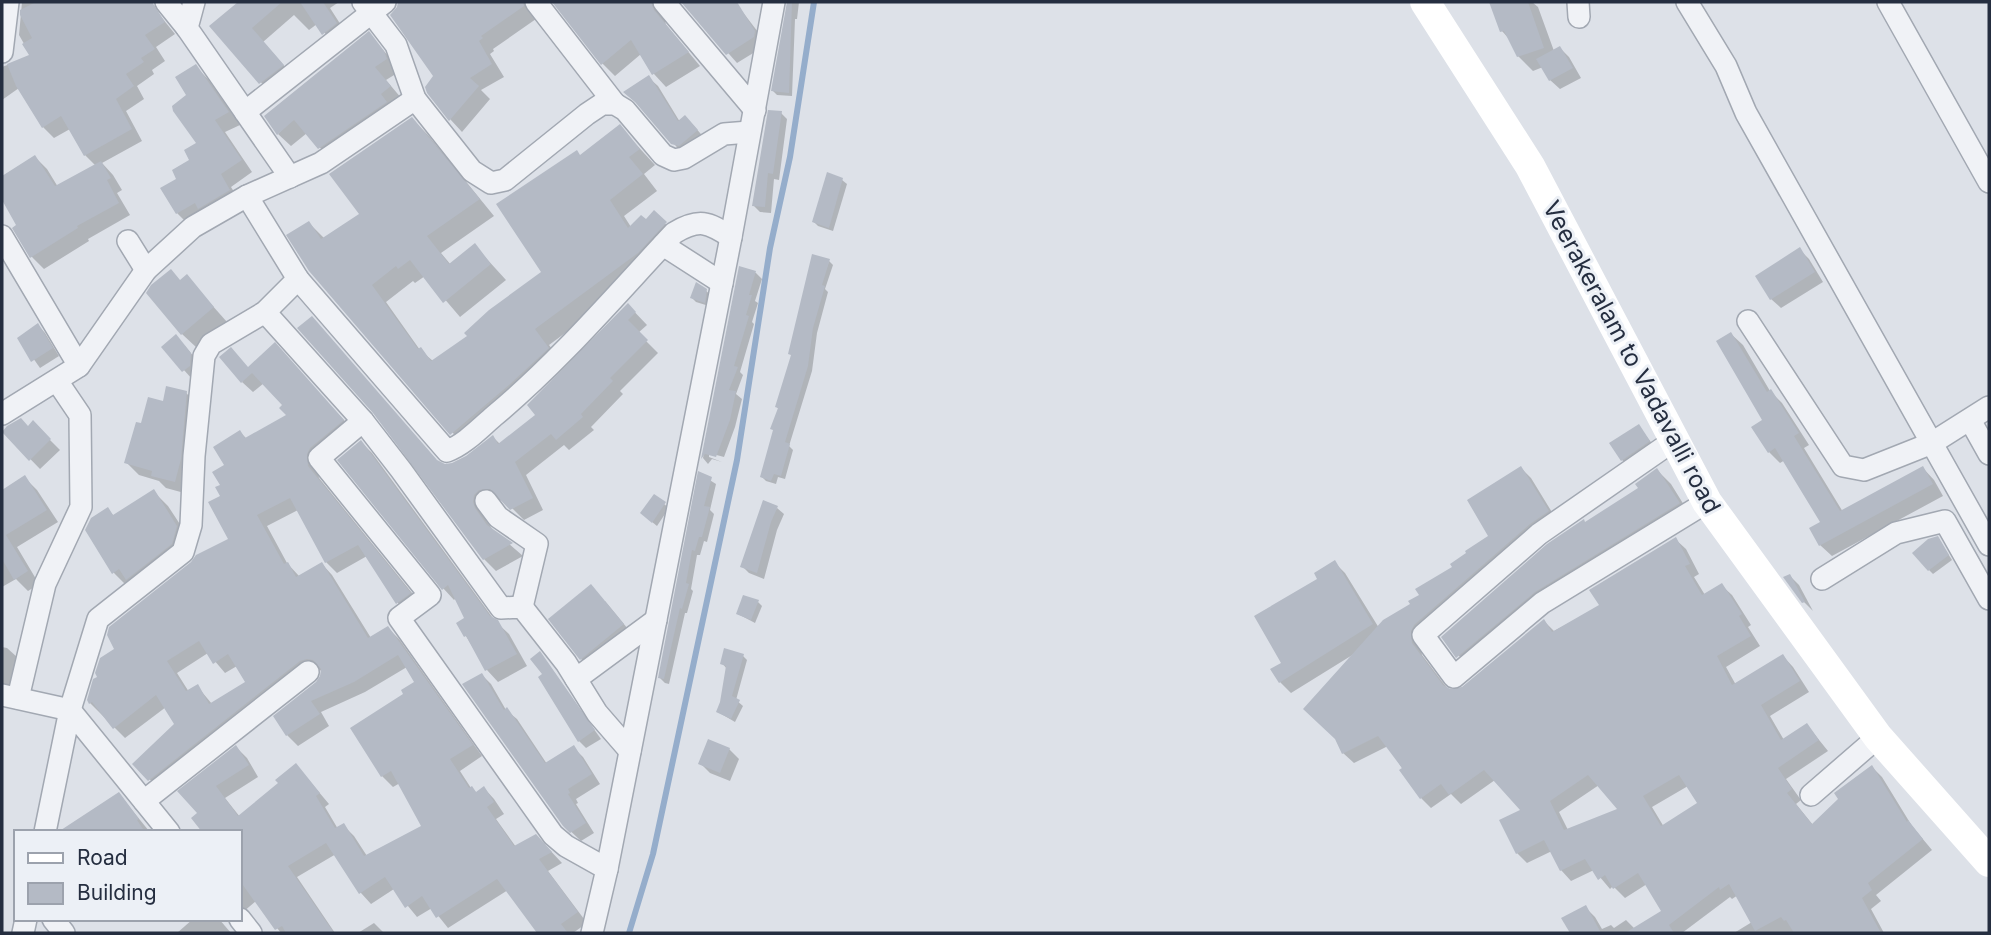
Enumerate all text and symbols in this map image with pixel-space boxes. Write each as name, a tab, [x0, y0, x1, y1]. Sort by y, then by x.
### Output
street label: Veerakeralam to Vadavalli road	[1537, 196, 1727, 518]
legend	[14, 830, 242, 921]
text: Road	[77, 845, 128, 870]
text: Building	[77, 880, 157, 905]

